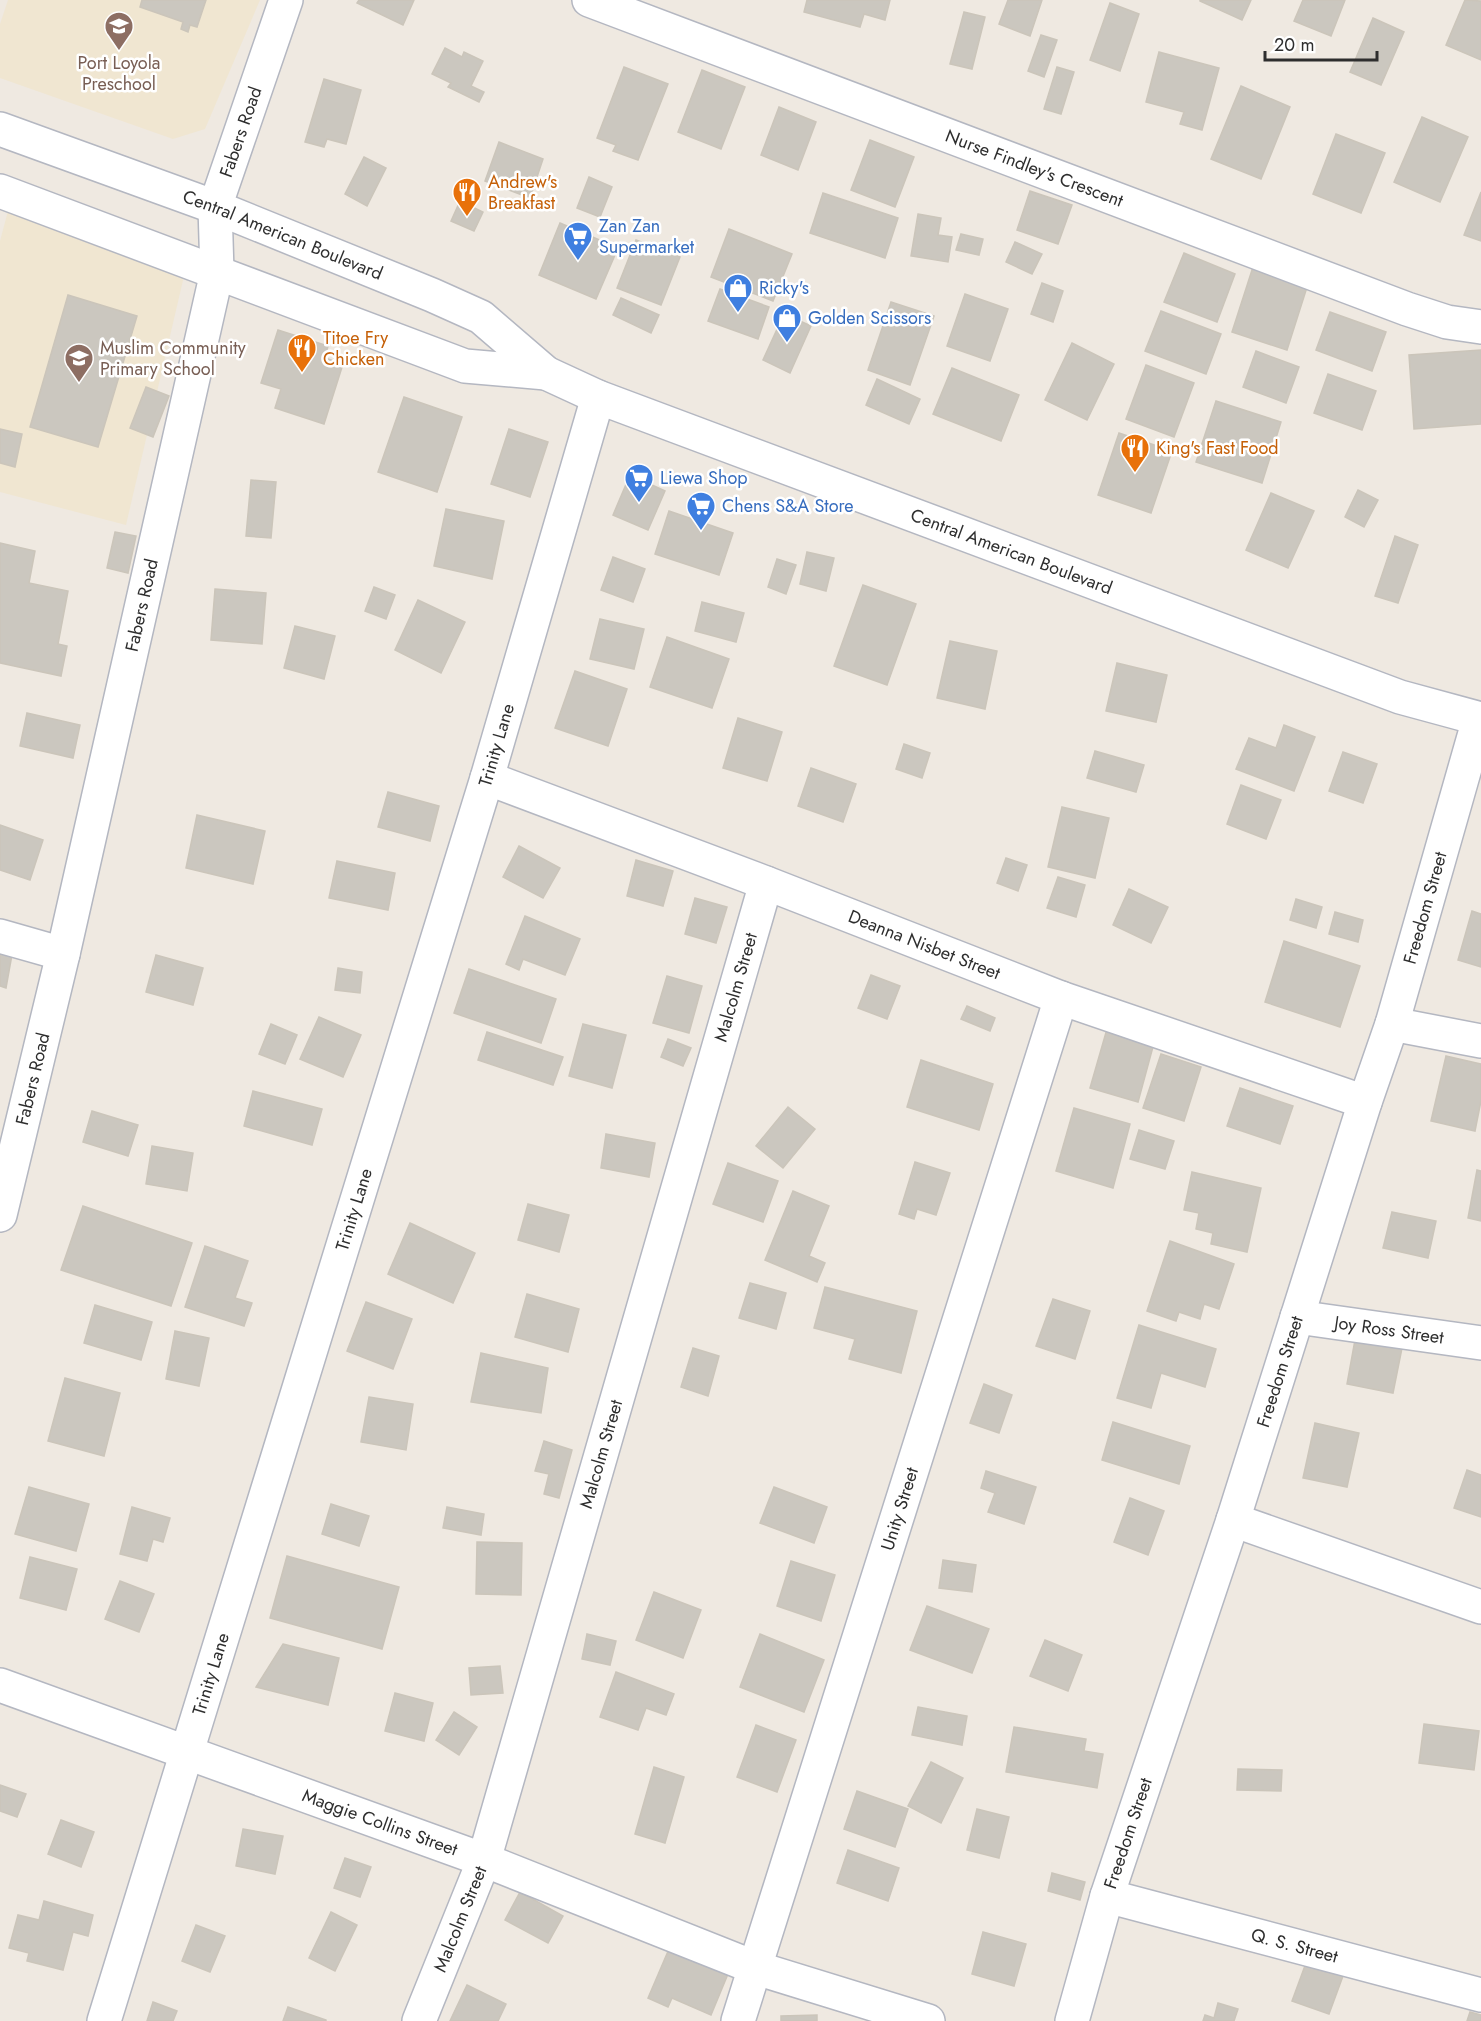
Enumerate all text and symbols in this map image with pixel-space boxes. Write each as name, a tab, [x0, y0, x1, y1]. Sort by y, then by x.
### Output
school or university icon: Port Loyola Preschool	[103, 10, 135, 52]
scale bar	[1265, 24, 1378, 62]
text: 20 m	[1274, 32, 1314, 58]
place label: Port Loyola Preschool	[78, 50, 160, 97]
street label: Fabers Road	[213, 83, 268, 181]
street label: Nurse Findley's Crescent	[942, 123, 1128, 214]
place label: Andrew's Breakfast	[488, 169, 557, 216]
restaurant icon: Andrew's Breakfast	[451, 176, 483, 218]
street label: Central American Boulevard	[179, 183, 387, 287]
place label: Zan Zan Supermarket	[599, 213, 695, 260]
supermarket icon: Zan Zan Supermarket	[562, 220, 594, 262]
shop icon: Ricky's	[722, 272, 754, 314]
place label: Ricky's	[759, 275, 809, 301]
shop icon: Golden Scissors	[771, 302, 803, 344]
place label: Golden Scissors	[808, 305, 931, 331]
place label: Titoe Fry Chicken	[323, 325, 388, 372]
restaurant icon: Titoe Fry Chicken	[286, 332, 318, 374]
place label: Muslim Community Primary School	[100, 335, 246, 382]
school or university icon: Muslim Community Primary School	[63, 342, 95, 384]
restaurant icon: King's Fast Food	[1119, 432, 1151, 474]
place label: King's Fast Food	[1156, 435, 1278, 461]
supermarket icon: Liewa Shop	[623, 462, 655, 504]
place label: Liewa Shop	[660, 465, 747, 491]
supermarket icon: Chens S&A Store	[685, 490, 717, 532]
place label: Chens S&A Store	[722, 493, 854, 519]
street label: Central American Boulevard	[907, 502, 1116, 601]
street label: Fabers Road	[119, 556, 165, 654]
street label: Trinity Lane	[472, 701, 521, 790]
street label: Freedom Street	[1397, 848, 1454, 967]
street label: Deanna Nisbet Street	[844, 903, 1005, 986]
street label: Malcolm Street	[708, 929, 764, 1045]
street label: Fabers Road	[9, 1030, 57, 1128]
street label: Trinity Lane	[329, 1165, 379, 1254]
street label: Joy Ross Street	[1331, 1309, 1446, 1351]
street label: Freedom Street	[1250, 1312, 1310, 1431]
street label: Malcolm Street	[573, 1396, 629, 1512]
street label: Unity Street	[874, 1463, 925, 1554]
street label: Trinity Lane	[186, 1630, 236, 1719]
street label: Freedom Street	[1097, 1774, 1159, 1892]
street label: Maggie Collins Street	[299, 1782, 462, 1863]
street label: Malcolm Street	[427, 1861, 494, 1976]
street label: Q. S. Street	[1248, 1922, 1341, 1970]

